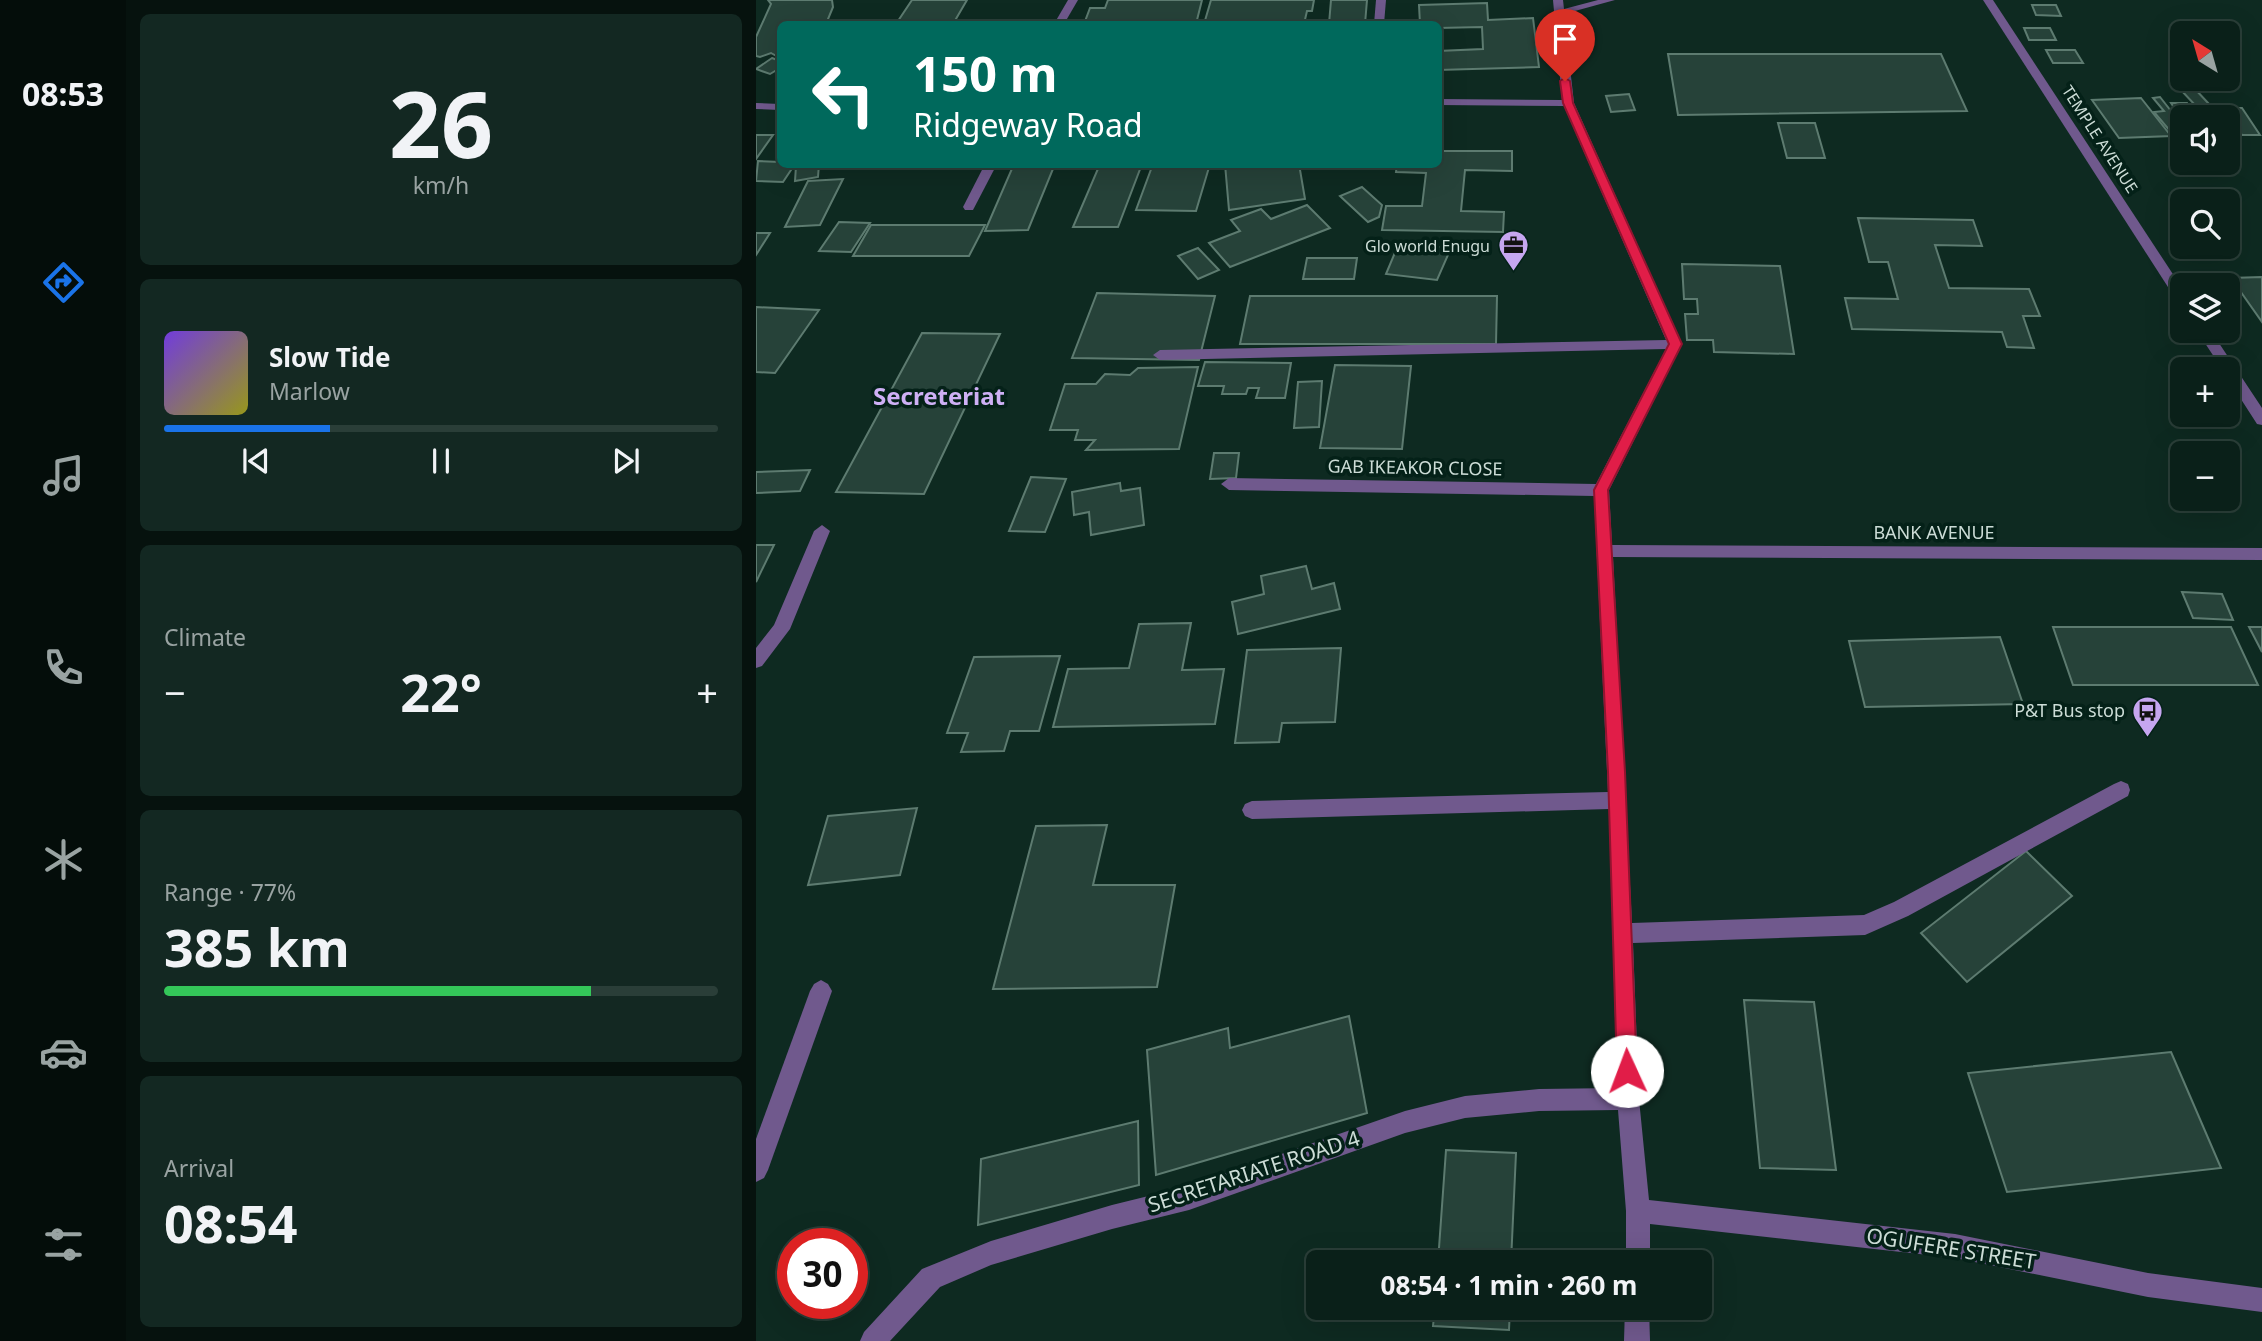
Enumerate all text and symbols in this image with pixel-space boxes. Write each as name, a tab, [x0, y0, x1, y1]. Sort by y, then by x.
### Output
pin	[1535, 9, 1595, 81]
icon: arrive	[1546, 20, 1584, 58]
north arrow	[2170, 21, 2240, 91]
map controls	[2170, 21, 2240, 511]
text: 150 m	[913, 40, 1058, 106]
icon: left	[798, 49, 889, 140]
text: 26	[389, 61, 493, 185]
text: 08:53	[22, 72, 104, 115]
street label: TEMPLE AVENUE	[2057, 81, 2143, 197]
text: Ridgeway Road	[913, 103, 1143, 146]
button: sound	[2170, 105, 2240, 175]
text: km/h	[413, 169, 469, 201]
button: search	[2170, 189, 2240, 259]
office icon: Glo world Enugu	[1496, 229, 1530, 273]
place label: Glo world Enugu	[1365, 235, 1490, 257]
icon: directions	[39, 258, 88, 307]
button: layers	[2170, 273, 2240, 343]
text: Slow Tide	[269, 339, 391, 375]
button: +	[2170, 357, 2240, 427]
text: Marlow	[269, 375, 350, 407]
district label: Secreteriat	[873, 379, 1005, 412]
button: −	[2170, 441, 2240, 511]
icon: previous	[237, 442, 275, 480]
icon: pause	[422, 442, 460, 480]
icon: next	[607, 442, 645, 480]
icon: music	[39, 451, 88, 500]
street label: GAB IKEAKOR CLOSE	[1327, 453, 1503, 481]
street label: BANK AVENUE	[1873, 520, 1995, 544]
text: Climate	[164, 621, 246, 653]
icon: phone	[39, 643, 88, 692]
text: 22°	[400, 656, 482, 727]
text: −	[164, 666, 186, 718]
text: +	[696, 666, 718, 718]
bus stop icon: P&T Bus stop	[2131, 694, 2165, 738]
place label: P&T Bus stop	[2014, 698, 2125, 722]
icon: climate	[39, 835, 88, 884]
text: Range · 77%	[164, 876, 296, 908]
text: 385 km	[164, 911, 350, 982]
icon: car	[39, 1028, 88, 1077]
position arrow	[1590, 1034, 1664, 1108]
street label: SECRETARIATE ROAD 4	[1144, 1124, 1363, 1219]
text: Arrival	[164, 1152, 234, 1184]
text: 08:54	[164, 1187, 298, 1258]
icon: filters	[39, 1220, 88, 1269]
street label: OGUFERE STREET	[1864, 1221, 2038, 1275]
speed limit sign: 30	[777, 1228, 868, 1319]
text: 08:54 · 1 min · 260 m	[1381, 1267, 1637, 1303]

